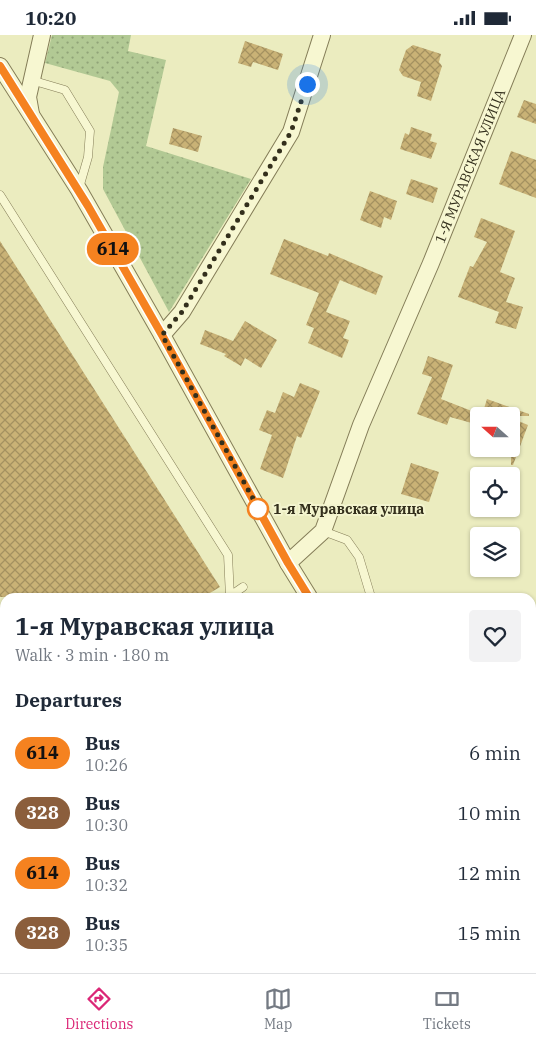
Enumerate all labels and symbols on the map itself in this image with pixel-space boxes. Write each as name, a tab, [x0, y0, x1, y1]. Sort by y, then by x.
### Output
your location	[295, 72, 320, 97]
street label: 1-Я МУРАВСКАЯ УЛИЦА	[431, 86, 509, 246]
line badge: 614	[84, 233, 142, 265]
north arrow	[470, 407, 520, 457]
marker: 1-я Муравская улица	[247, 498, 269, 520]
place label: 1-я Муравская улица	[273, 500, 424, 518]

